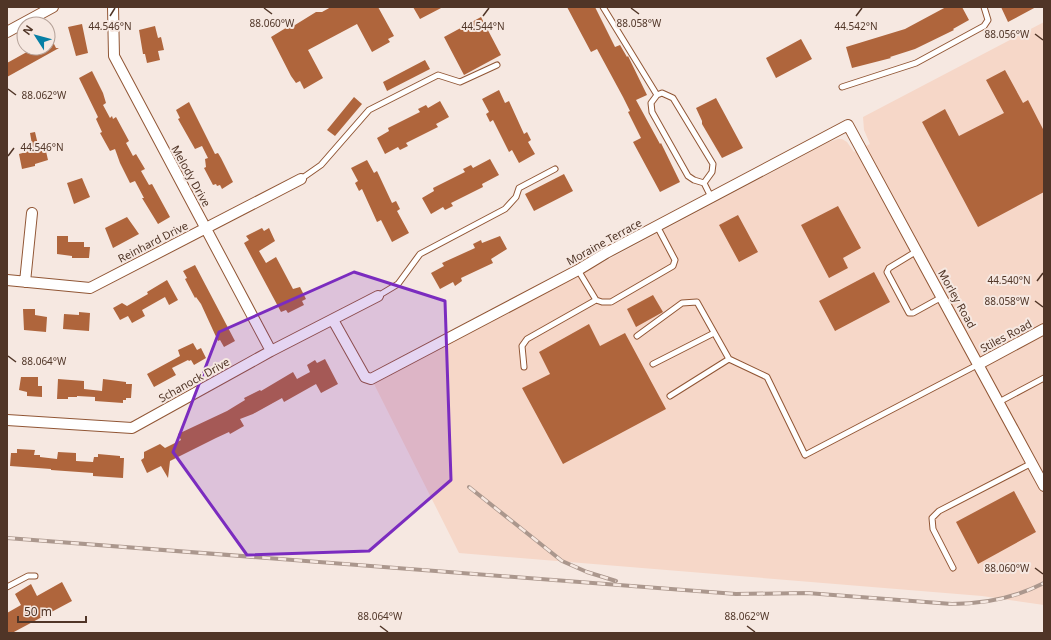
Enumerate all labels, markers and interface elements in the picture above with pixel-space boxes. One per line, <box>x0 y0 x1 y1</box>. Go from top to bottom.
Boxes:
north arrow <box>16 16 56 56</box>
text: 88.060°W <box>250 16 295 30</box>
text: 88.058°W <box>617 16 662 30</box>
text: 44.546°N <box>88 19 132 33</box>
text: 44.544°N <box>461 19 505 33</box>
text: 44.542°N <box>834 19 878 33</box>
text: N <box>19 22 36 38</box>
text: 88.056°W <box>985 27 1030 41</box>
text: 88.062°W <box>22 88 67 102</box>
text: 44.546°N <box>20 140 64 154</box>
street label: Melody Drive <box>168 142 215 209</box>
street label: Moraine Terrace <box>563 215 644 268</box>
street label: Reinhard Drive <box>115 217 190 266</box>
street label: Morley Road <box>935 267 980 331</box>
text: 44.540°N <box>987 273 1031 287</box>
text: 88.058°W <box>985 294 1030 308</box>
street label: Stiles Road <box>977 316 1034 355</box>
text: 88.064°W <box>22 354 67 368</box>
street label: Schanock Drive <box>156 354 232 405</box>
text: 88.060°W <box>985 561 1030 575</box>
scale bar <box>18 598 86 624</box>
text: 50 m <box>24 603 52 620</box>
text: 88.064°W <box>358 609 403 623</box>
text: 88.062°W <box>725 609 770 623</box>

